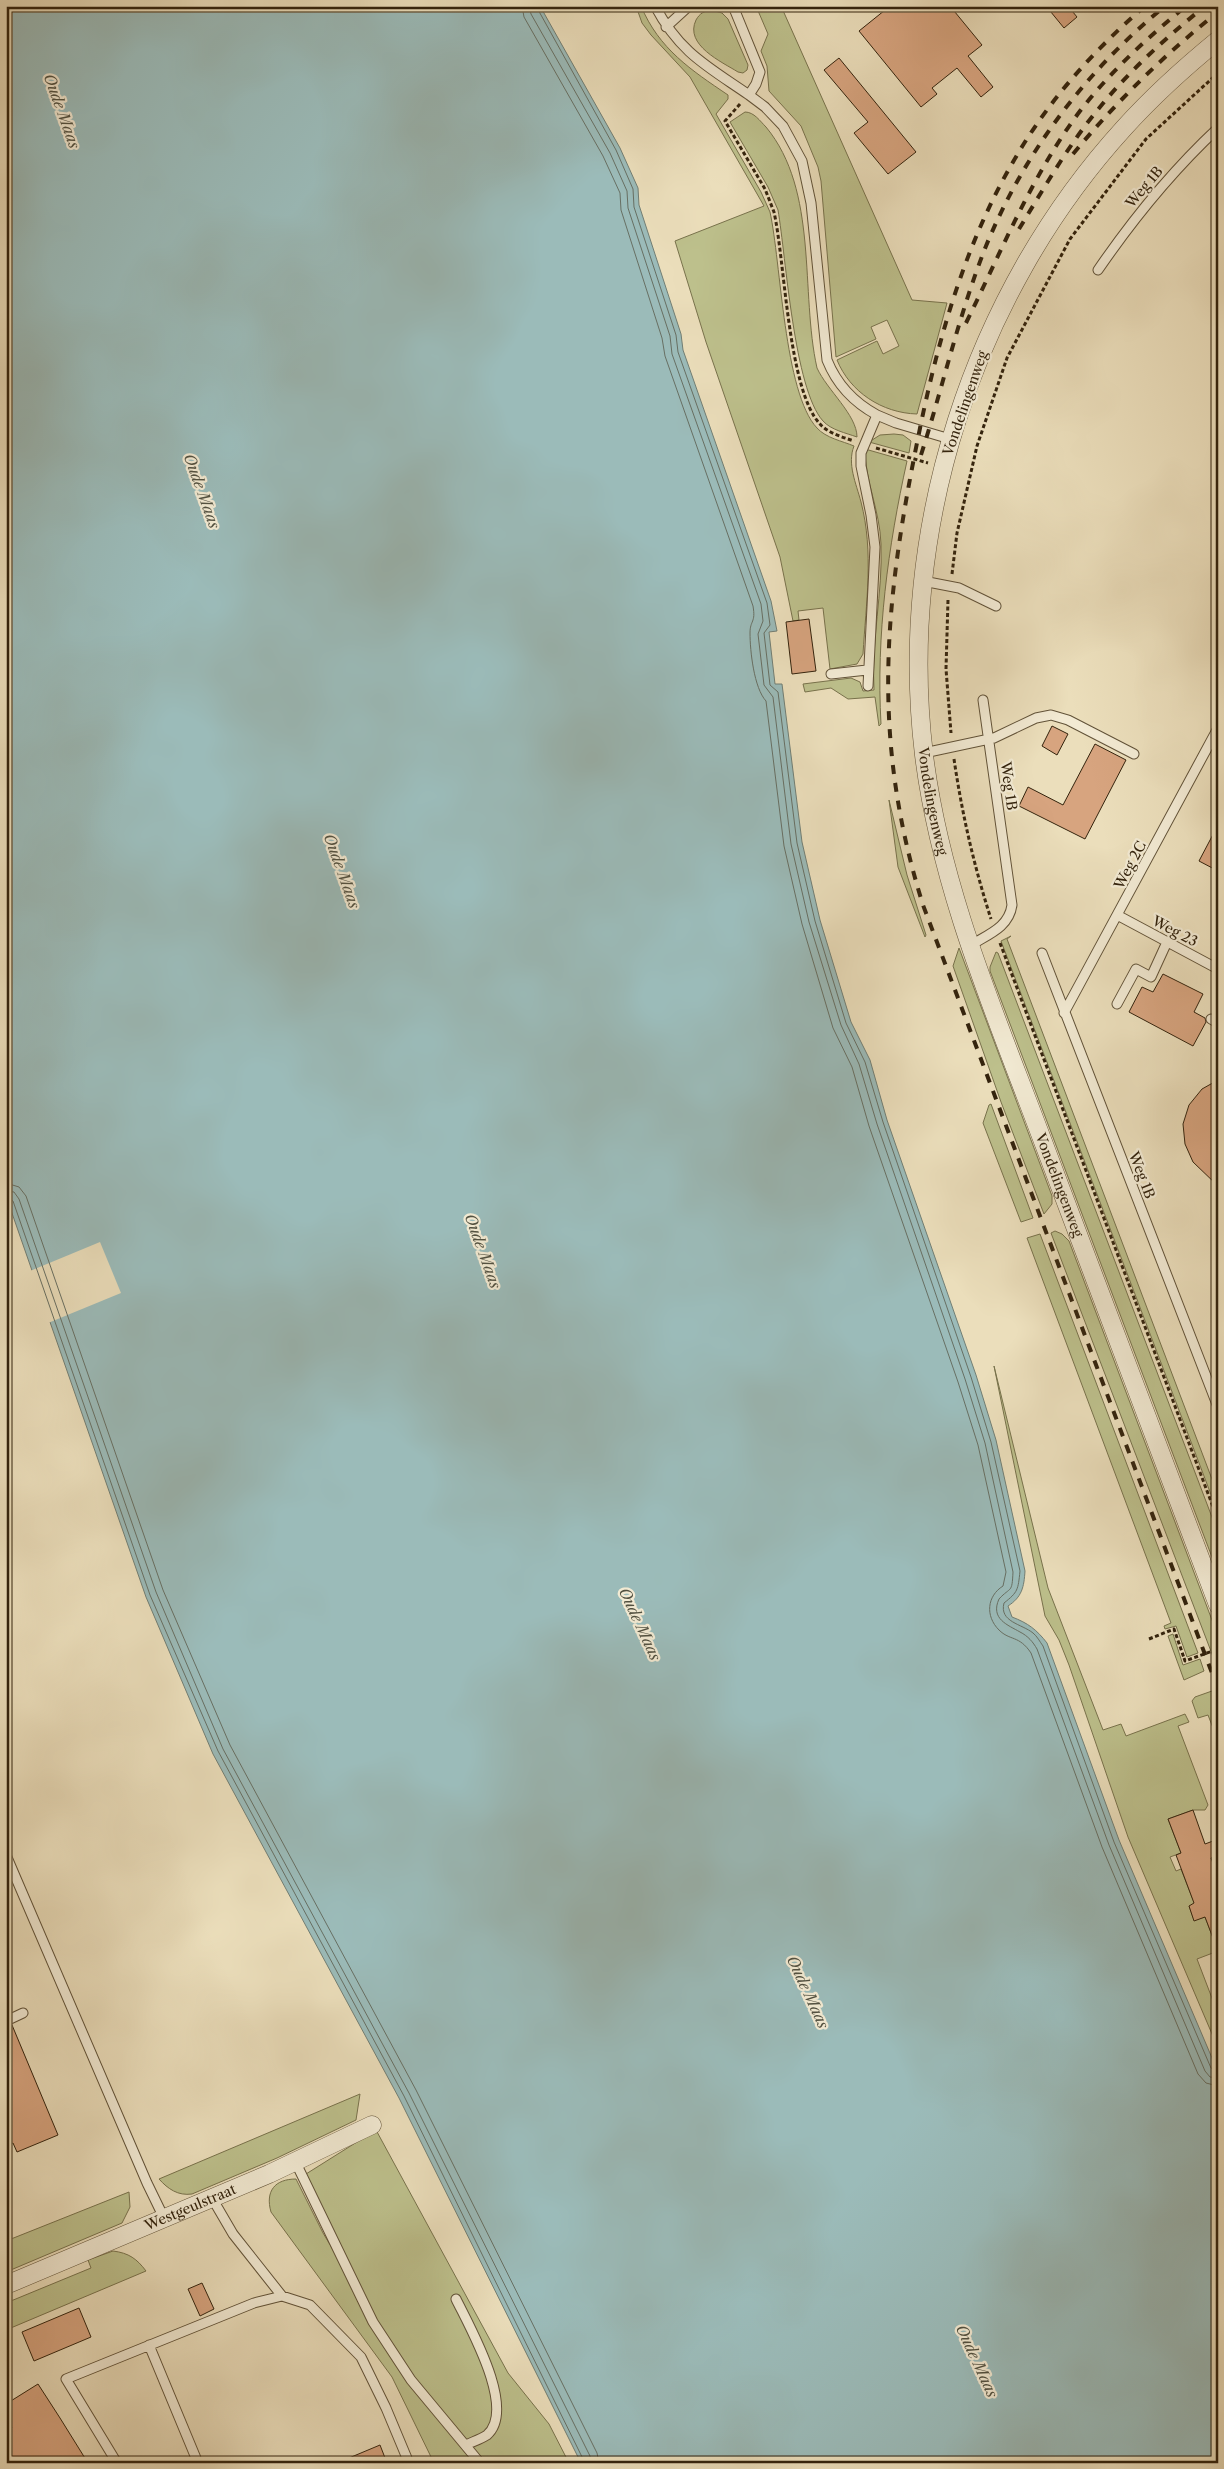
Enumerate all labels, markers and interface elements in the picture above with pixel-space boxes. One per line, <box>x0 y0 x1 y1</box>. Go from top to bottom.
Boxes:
water label: Oude Maas <box>40 71 85 152</box>
street label: Weg 1B <box>1121 162 1167 212</box>
street label: Vondelingenweg <box>938 348 992 459</box>
water label: Oude Maas <box>180 451 225 532</box>
street label: Vondelingenweg <box>914 745 952 858</box>
street label: Weg 1B <box>997 760 1021 812</box>
water label: Oude Maas <box>320 831 365 912</box>
street label: Weg 2C <box>1109 838 1150 893</box>
street label: Weg 23 <box>1148 911 1201 950</box>
street label: Vondelingenweg <box>1031 1130 1088 1240</box>
street label: Weg 1B <box>1125 1148 1159 1201</box>
water label: Oude Maas <box>461 1211 506 1292</box>
water label: Oude Maas <box>615 1584 665 1664</box>
water label: Oude Maas <box>783 1952 833 2032</box>
street label: Westgeulstraat <box>141 2180 239 2235</box>
water label: Oude Maas <box>952 2321 1002 2401</box>

